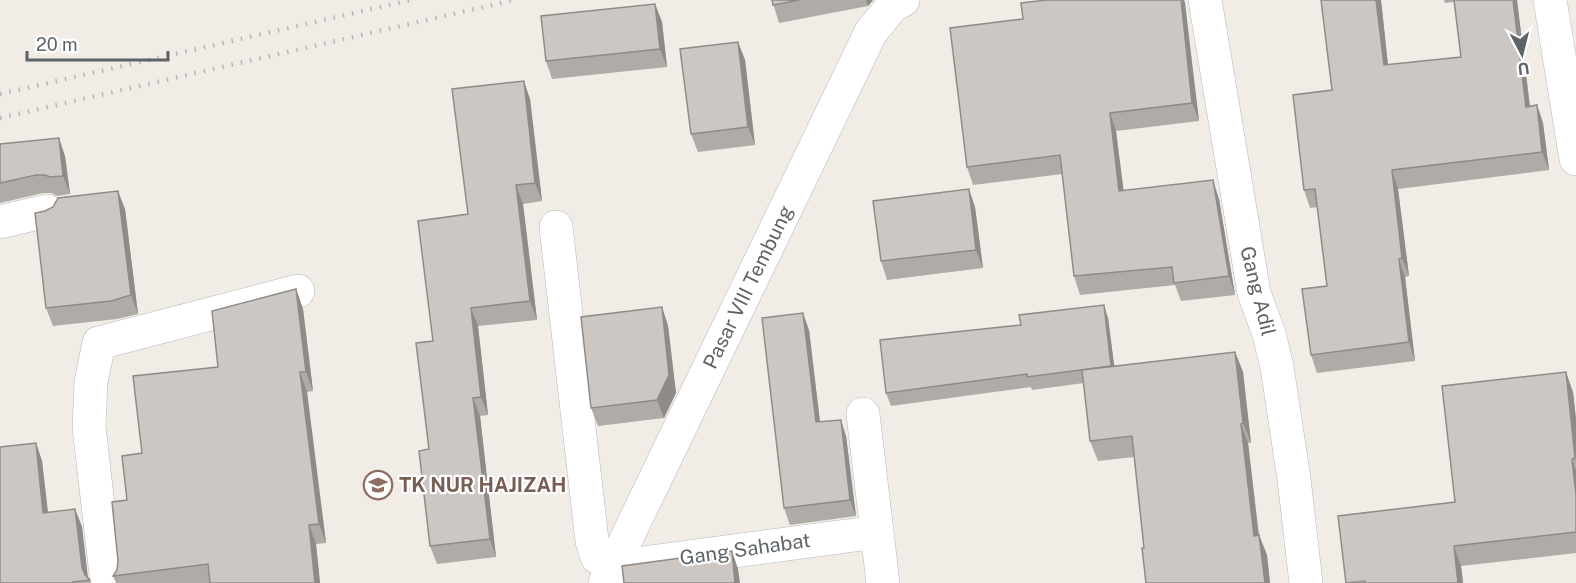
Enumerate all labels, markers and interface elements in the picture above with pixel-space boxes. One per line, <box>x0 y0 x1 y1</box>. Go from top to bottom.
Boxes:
scale bar <box>27 24 168 62</box>
north arrow <box>1492 24 1552 84</box>
text: 20 m <box>36 34 78 55</box>
text: U <box>1517 58 1531 79</box>
street label: Pasar VIII Tembung <box>698 201 798 373</box>
street label: Gang Adil <box>1235 244 1281 338</box>
school or university icon: TK NUR HAJIZAH <box>362 469 394 501</box>
place label: TK NUR HAJIZAH <box>399 473 566 497</box>
street label: Gang Sahabat <box>678 528 812 570</box>

